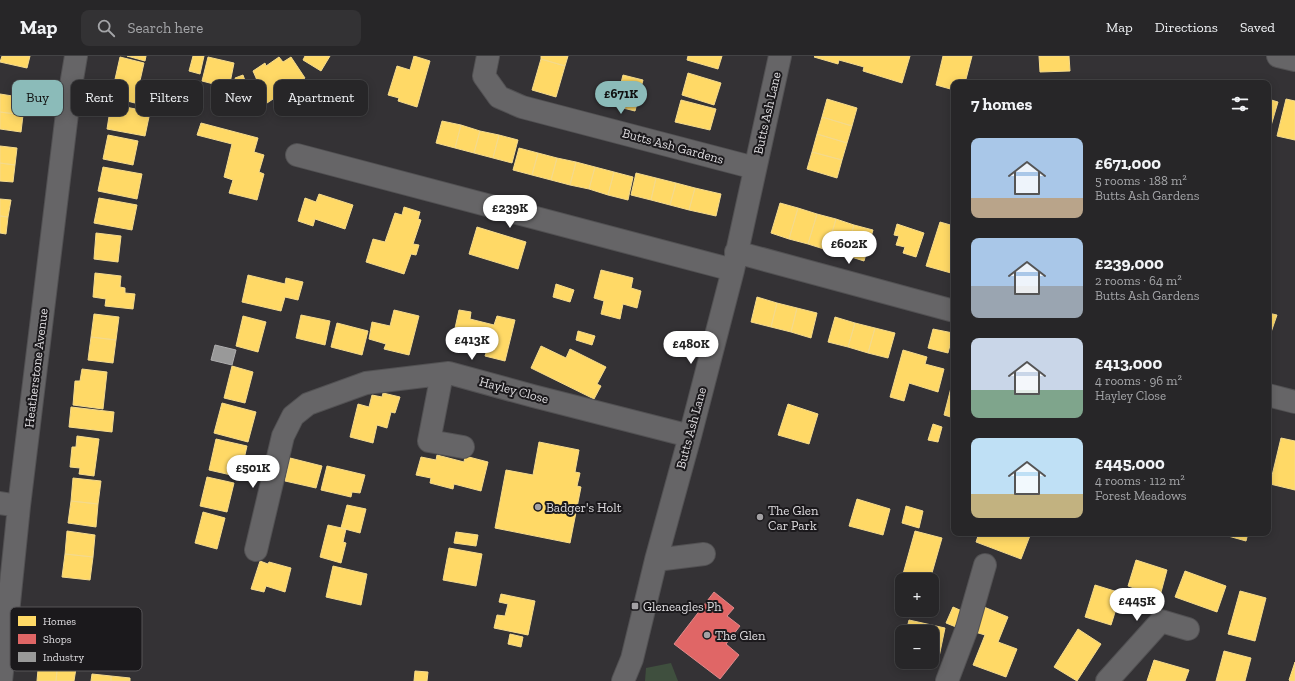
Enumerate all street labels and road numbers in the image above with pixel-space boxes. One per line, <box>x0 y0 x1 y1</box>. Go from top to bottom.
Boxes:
street label: Butts Ash Lane <box>750 70 784 156</box>
street label: Butts Ash Gardens <box>621 125 726 167</box>
street label: Heatherstone Avenue <box>21 307 51 429</box>
street label: Hayley Close <box>478 374 550 406</box>
street label: Butts Ash Lane <box>673 385 709 471</box>

